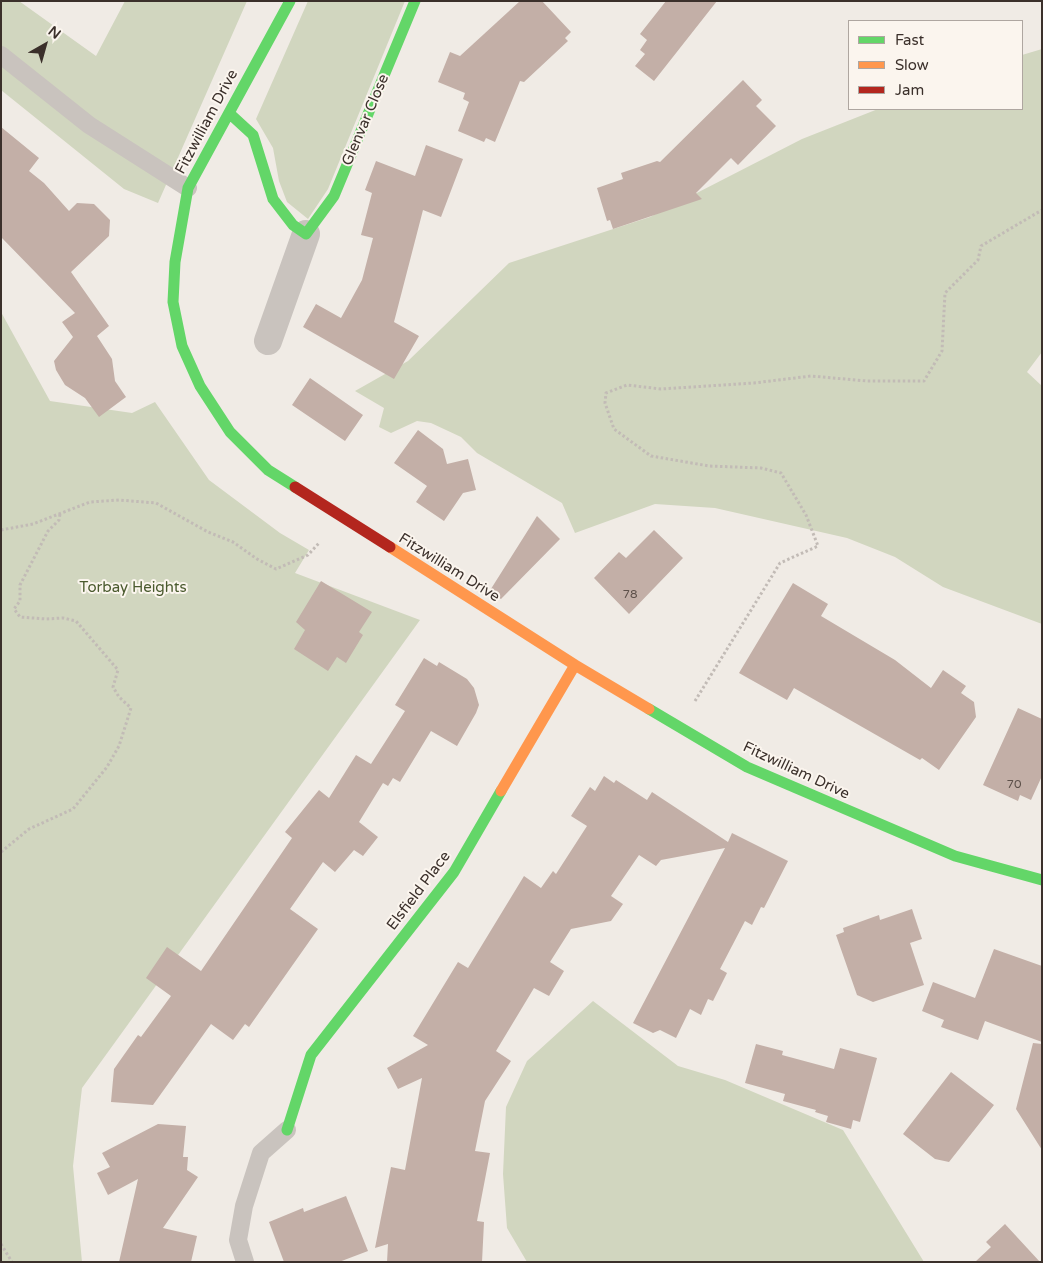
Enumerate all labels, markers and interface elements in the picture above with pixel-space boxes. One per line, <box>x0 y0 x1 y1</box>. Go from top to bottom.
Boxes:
north arrow <box>20 20 70 70</box>
legend <box>848 20 1023 110</box>
text: N <box>45 23 64 43</box>
text: Fast <box>895 31 924 49</box>
text: Slow <box>895 56 929 74</box>
street label: Fitzwilliam Drive <box>172 67 242 177</box>
street label: Glenvar Close <box>339 72 393 168</box>
text: Jam <box>895 81 924 99</box>
street label: Fitzwilliam Drive <box>395 530 503 606</box>
park label: Torbay Heights <box>79 579 187 597</box>
house number: 78 <box>622 588 638 602</box>
street label: Fitzwilliam Drive <box>740 738 852 804</box>
house number: 70 <box>1006 778 1022 792</box>
street label: Elsfield Place <box>383 848 455 934</box>

